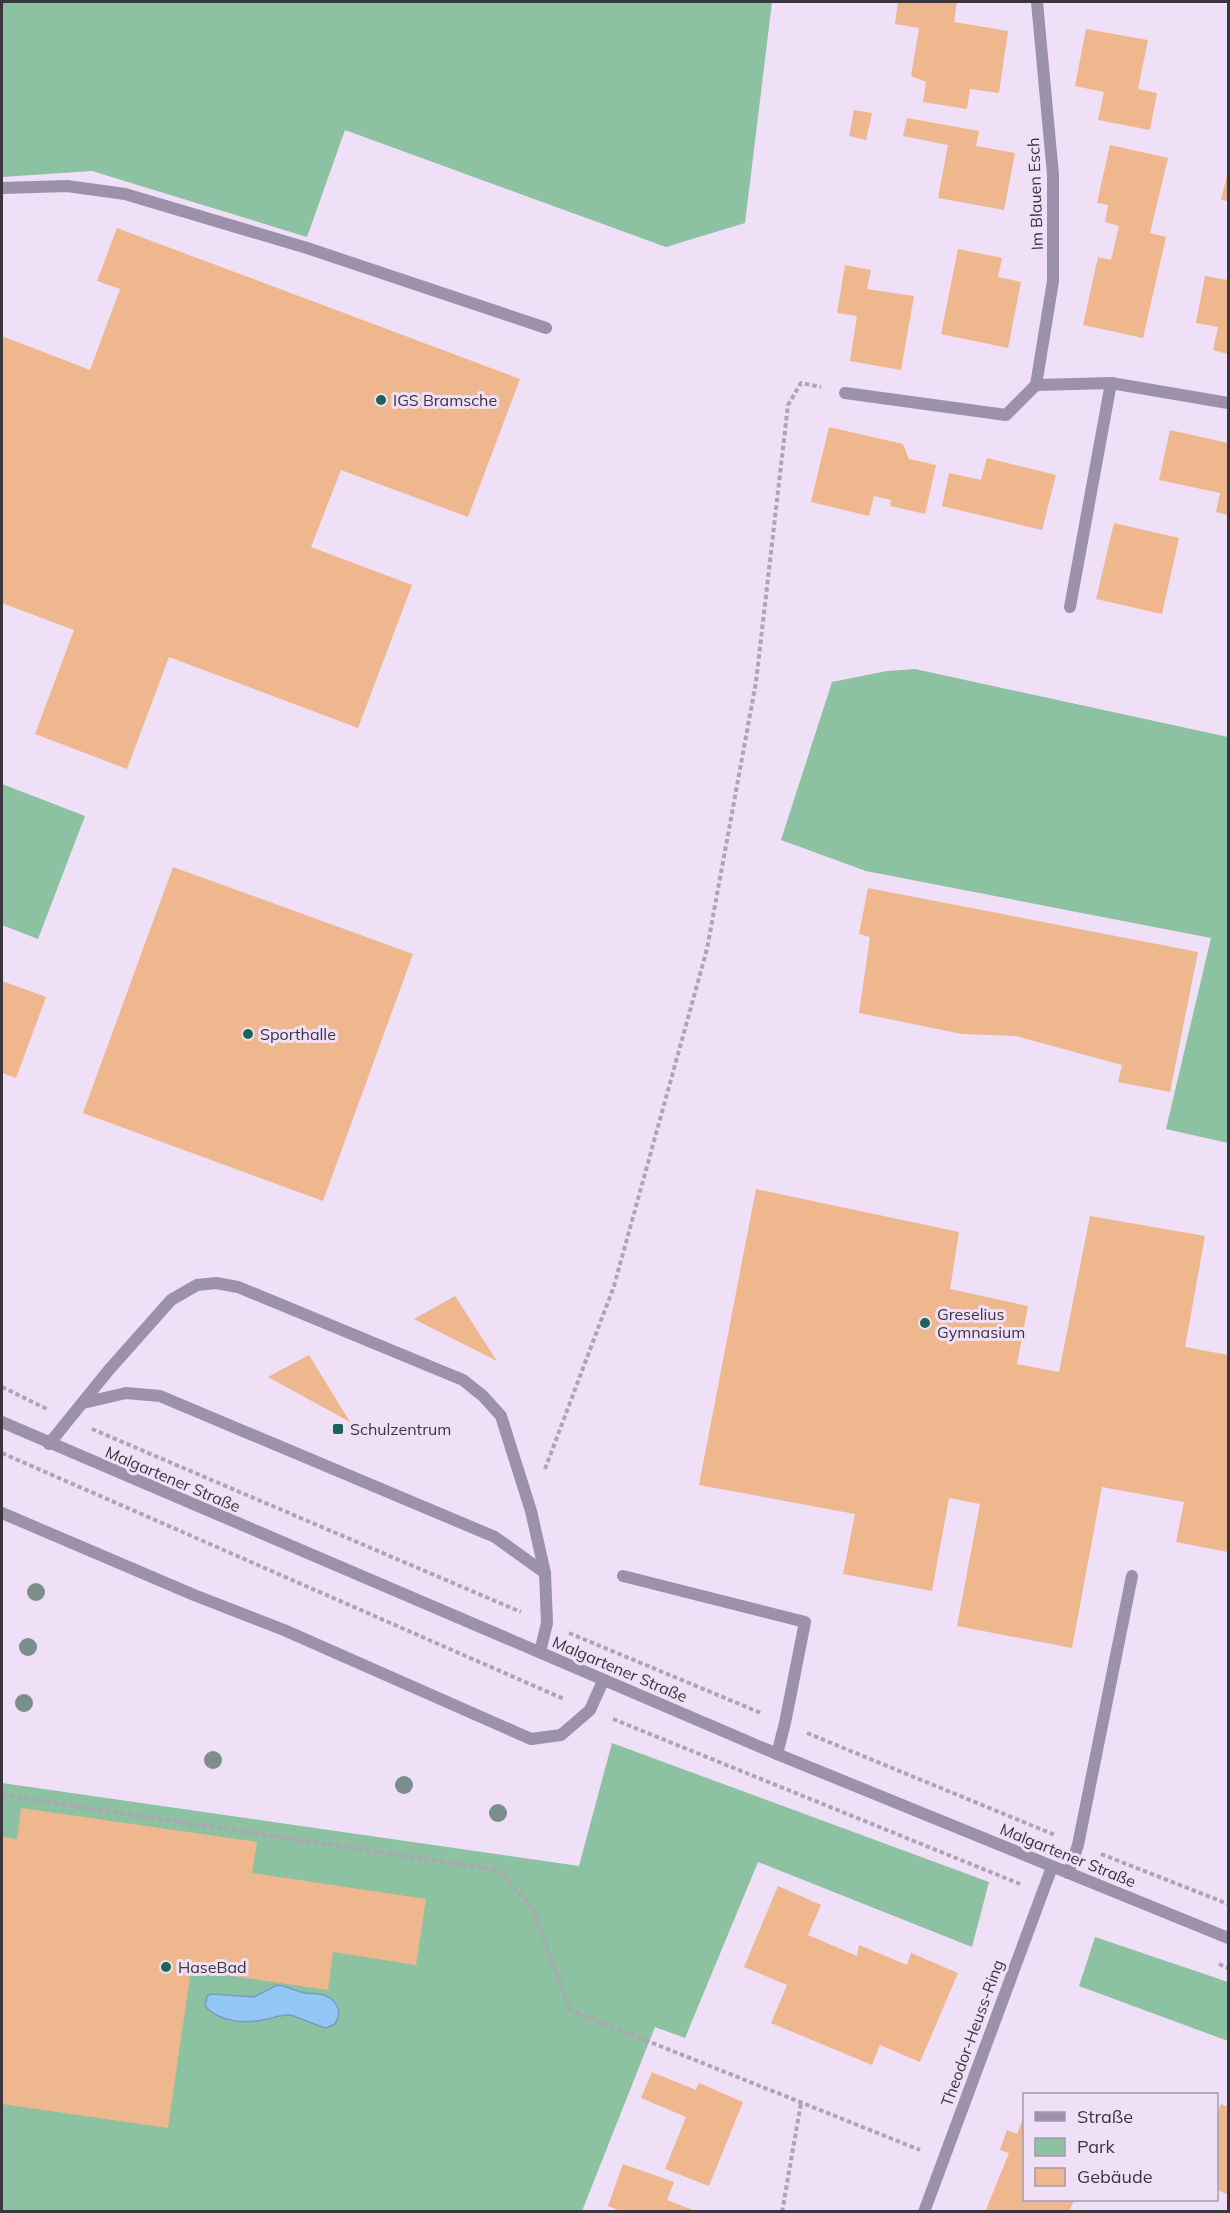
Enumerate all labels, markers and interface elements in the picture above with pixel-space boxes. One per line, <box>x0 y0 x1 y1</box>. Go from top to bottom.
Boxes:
street label: Im Blauen Esch <box>1023 137 1047 251</box>
place label: IGS Bramsche <box>393 390 497 410</box>
marker: IGS Bramsche <box>374 393 388 407</box>
place label: Sporthalle <box>260 1024 336 1044</box>
marker: Sporthalle <box>241 1027 255 1041</box>
place label: Greselius Gymnasium <box>937 1304 1025 1342</box>
marker: Greselius Gymnasium <box>918 1316 932 1330</box>
place label: Schulzentrum <box>350 1419 451 1439</box>
marker: Schulzentrum <box>331 1422 345 1436</box>
street label: Malgartener Straße <box>103 1442 243 1516</box>
street label: Malgartener Straße <box>550 1632 690 1706</box>
street label: Malgartener Straße <box>997 1819 1139 1891</box>
place label: HaseBad <box>178 1957 247 1977</box>
street label: Theodor-Heuss-Ring <box>936 1957 1008 2109</box>
marker: HaseBad <box>159 1960 173 1974</box>
legend <box>1023 2093 1218 2201</box>
text: Straße <box>1077 2105 1133 2128</box>
text: Park <box>1077 2135 1116 2158</box>
text: Gebäude <box>1077 2165 1153 2188</box>

